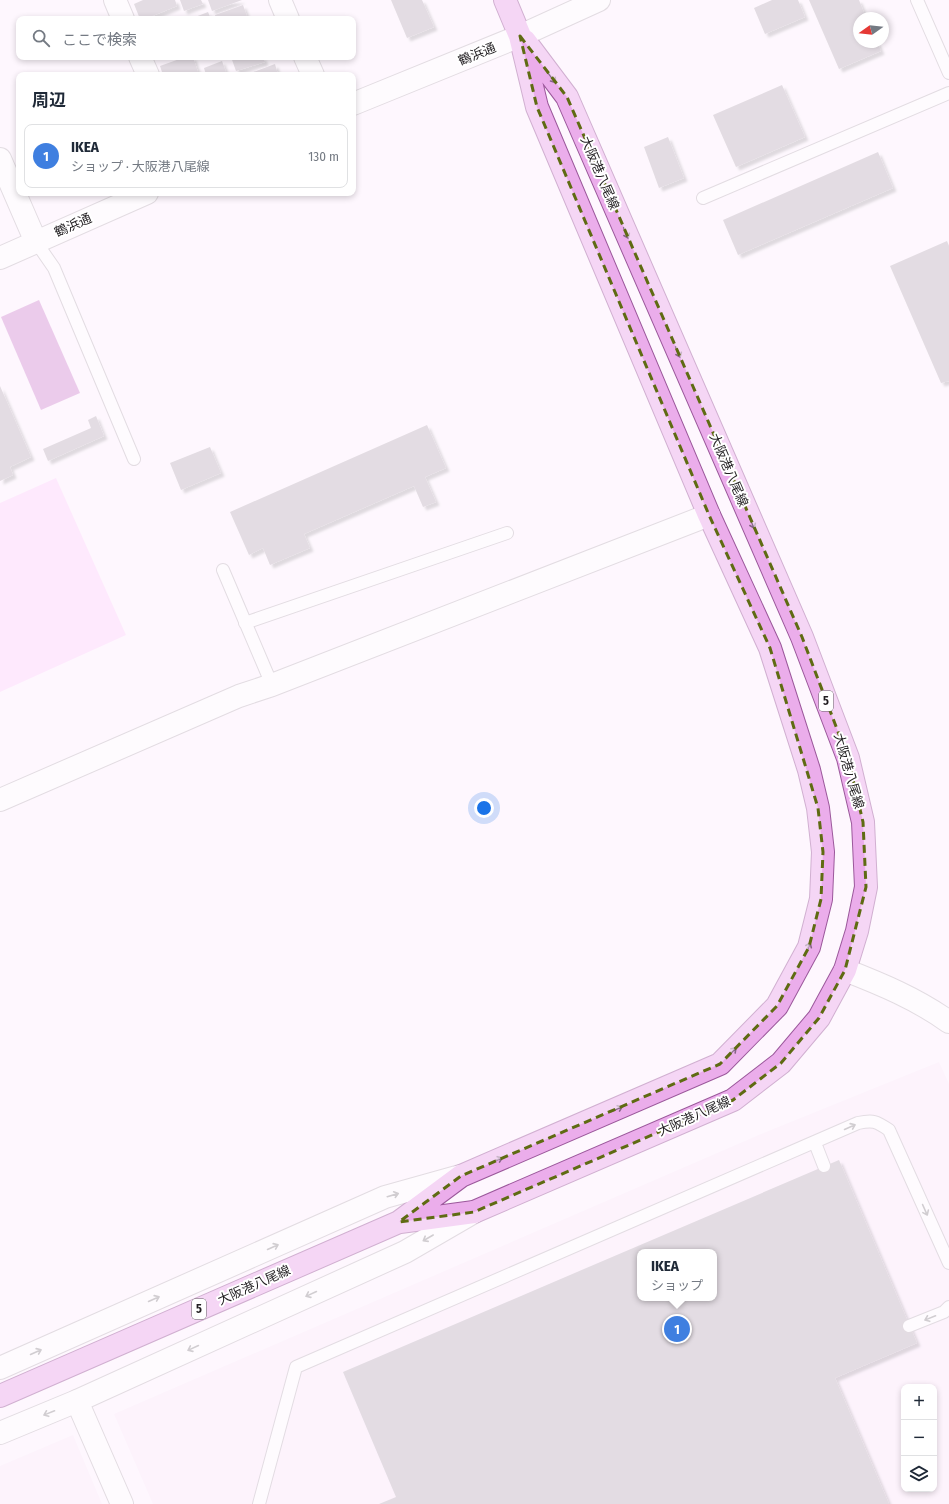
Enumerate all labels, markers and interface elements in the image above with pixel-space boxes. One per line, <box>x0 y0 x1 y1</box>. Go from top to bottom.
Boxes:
north arrow <box>853 12 889 48</box>
search box <box>16 16 356 60</box>
icon: search <box>30 27 52 49</box>
text: ここで検索 <box>62 31 137 49</box>
street label: 鶴浜通 <box>456 40 498 68</box>
one-way arrow <box>548 72 557 83</box>
text: 周辺 <box>32 90 66 111</box>
street label: 大阪港八尾線 <box>578 134 622 212</box>
text: IKEA <box>71 138 99 156</box>
text: 1 <box>43 149 49 164</box>
text: 130 m <box>308 149 339 164</box>
text: ショップ · 大阪港八尾線 <box>71 159 210 174</box>
street label: 鶴浜通 <box>52 210 94 240</box>
one-way arrow <box>623 226 630 238</box>
one-way arrow <box>675 346 682 358</box>
street label: 大阪港八尾線 <box>707 431 751 509</box>
one-way arrow <box>749 516 756 528</box>
road number: 5 <box>819 691 833 711</box>
street label: 大阪港八尾線 <box>831 731 867 811</box>
your location <box>474 798 494 818</box>
one-way arrow <box>805 943 812 955</box>
one-way arrow <box>727 1047 737 1057</box>
street label: 大阪港八尾線 <box>655 1093 733 1139</box>
one-way arrow <box>610 1105 622 1113</box>
one-way arrow <box>844 1123 856 1130</box>
one-way arrow <box>491 1156 503 1164</box>
one-way arrow <box>386 1191 399 1198</box>
one-way arrow <box>922 1204 929 1216</box>
one-way arrow <box>423 1235 435 1243</box>
one-way arrow <box>267 1243 279 1250</box>
popup <box>637 1249 717 1301</box>
text: IKEA <box>651 1257 679 1275</box>
street label: 大阪港八尾線 <box>215 1262 293 1308</box>
text: ショップ <box>651 1278 703 1293</box>
one-way arrow <box>306 1291 318 1299</box>
one-way arrow <box>148 1295 160 1303</box>
road number: 5 <box>192 1299 206 1319</box>
pin: 1 <box>664 1314 690 1344</box>
one-way arrow <box>924 1314 936 1322</box>
one-way arrow <box>187 1345 199 1352</box>
one-way arrow <box>29 1348 41 1355</box>
map controls <box>901 1384 937 1492</box>
button: + <box>901 1384 937 1420</box>
one-way arrow <box>43 1410 55 1417</box>
button: − <box>901 1420 937 1456</box>
button: layers <box>901 1456 937 1492</box>

